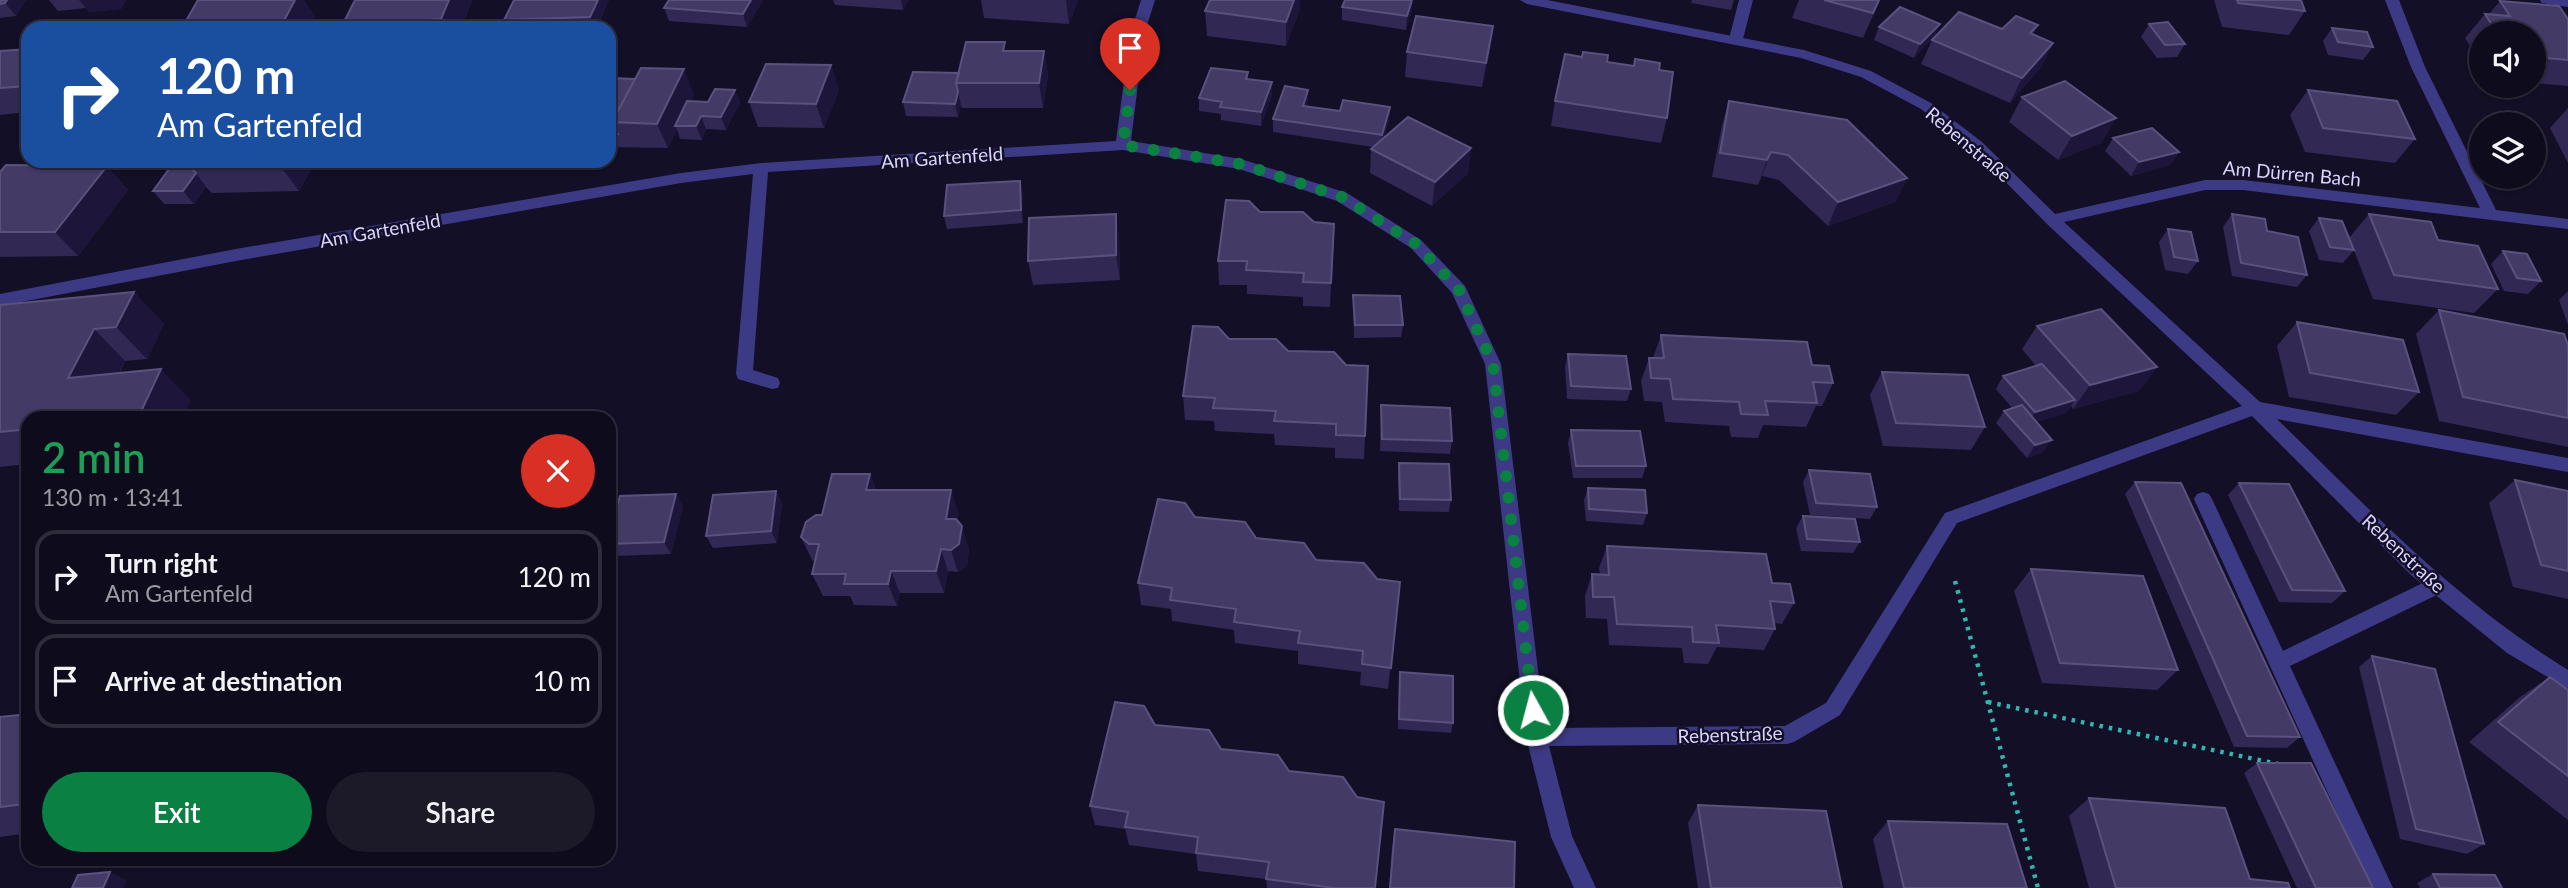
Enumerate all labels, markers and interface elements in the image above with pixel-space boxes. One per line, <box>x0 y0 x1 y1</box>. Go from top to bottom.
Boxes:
pin <box>1100 18 1160 90</box>
map controls <box>2469 21 2546 189</box>
button: sound <box>2469 21 2546 98</box>
icon: arrive <box>1111 29 1149 67</box>
text: 120 m <box>157 46 295 104</box>
icon: right <box>42 49 133 140</box>
street label: Rebenstraße <box>1921 101 2017 187</box>
text: Am Gartenfeld <box>157 105 363 144</box>
button: layers <box>2469 112 2546 189</box>
street label: Am Gartenfeld <box>880 141 1004 173</box>
street label: Am Dürren Bach <box>2222 156 2362 190</box>
street label: Am Gartenfeld <box>318 208 442 252</box>
text: 2 min <box>42 432 146 482</box>
button: close <box>521 434 595 508</box>
text: 130 m · 13:41 <box>42 483 184 511</box>
street label: Rebenstraße <box>2358 509 2450 597</box>
text: Turn right <box>105 547 218 579</box>
icon: right <box>46 558 84 596</box>
text: 120 m <box>518 561 591 593</box>
text: Am Gartenfeld <box>105 579 253 607</box>
icon: arrive <box>46 662 84 700</box>
text: Arrive at destination <box>105 665 342 697</box>
text: 10 m <box>533 665 591 697</box>
position arrow <box>1496 673 1570 747</box>
street label: Rebenstraße <box>1677 721 1783 747</box>
button: Exit <box>42 772 312 852</box>
button: Share <box>326 772 595 852</box>

